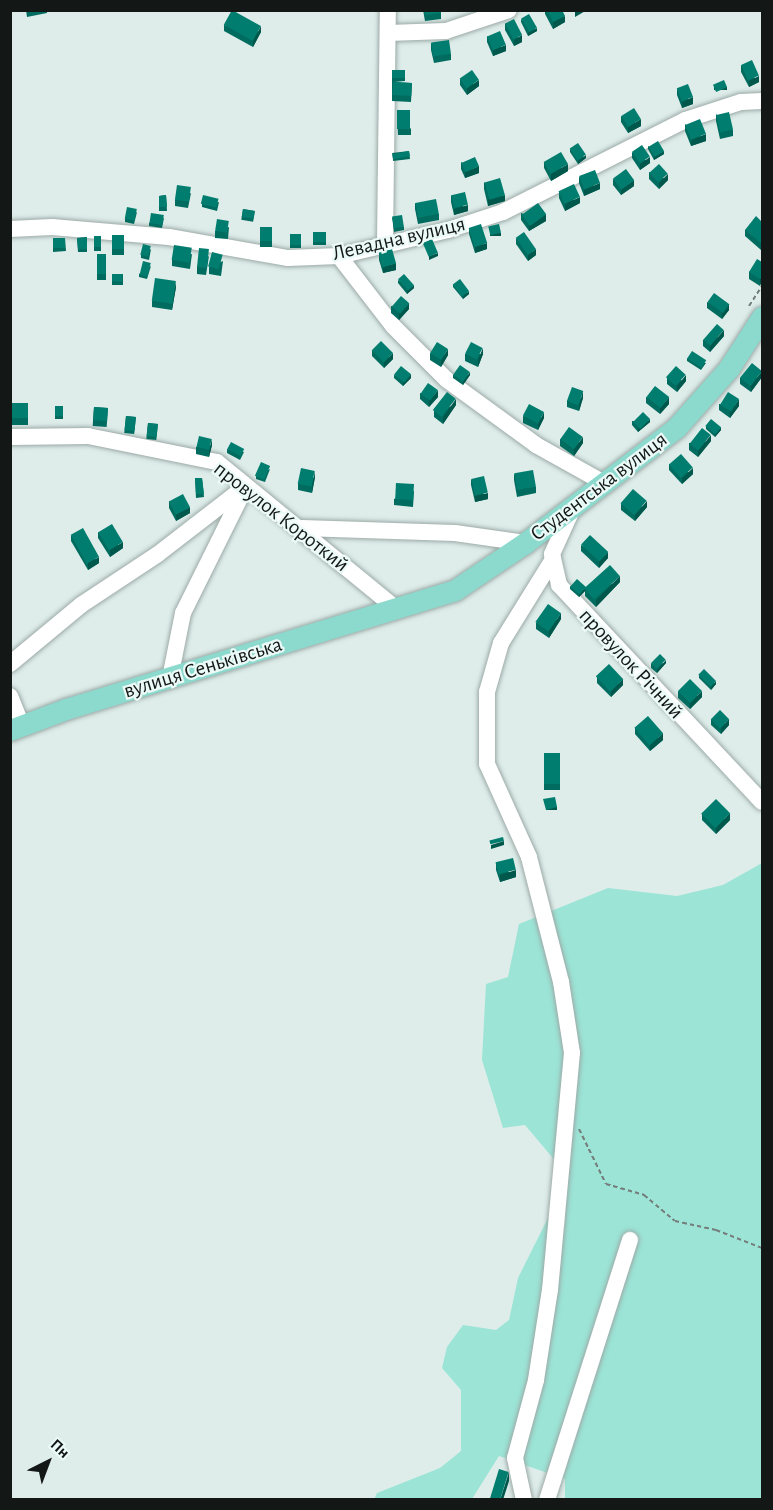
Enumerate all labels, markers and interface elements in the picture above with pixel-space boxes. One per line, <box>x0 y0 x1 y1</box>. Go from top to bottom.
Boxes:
street label: Левадна вулиця <box>330 211 468 267</box>
street label: Студентська вулиця <box>526 427 672 547</box>
street label: провулок Короткий <box>208 456 354 578</box>
street label: провулок Рiчний <box>573 604 689 724</box>
street label: вулиця Сенькiвська <box>121 632 285 704</box>
north arrow <box>18 1432 78 1492</box>
text: Пн <box>47 1436 73 1461</box>

